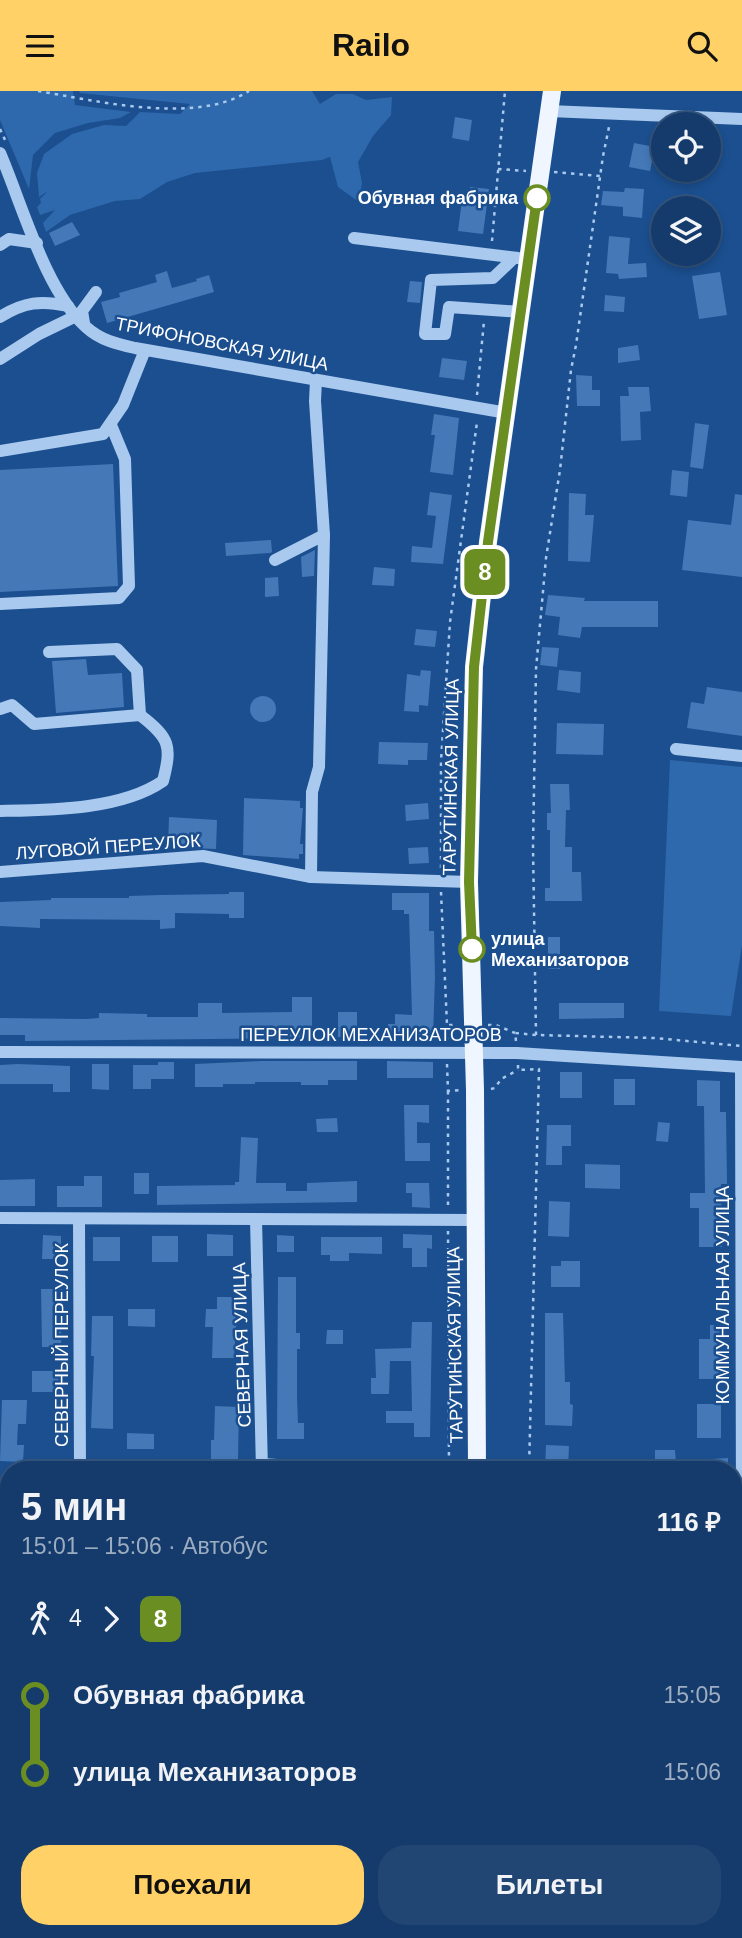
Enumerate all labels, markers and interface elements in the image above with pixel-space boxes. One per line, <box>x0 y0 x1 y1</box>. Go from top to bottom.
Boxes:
icon: menu <box>21 27 59 65</box>
text: Railo <box>332 27 410 63</box>
icon: search <box>683 27 721 65</box>
map controls <box>651 112 721 266</box>
button: locate <box>651 112 721 182</box>
marker: Обувная фабрика <box>524 185 550 211</box>
place label: Обувная фабрика <box>358 188 519 208</box>
button: layers <box>651 196 721 266</box>
street label: ТРИФОНОВСКАЯ УЛИЦА <box>114 314 330 374</box>
line badge: 8 <box>462 549 508 595</box>
text: 8 <box>478 558 492 585</box>
street label: ТАРУТИНСКАЯ УЛИЦА <box>439 678 463 876</box>
street label: ЛУГОВОЙ ПЕРЕУЛОК <box>15 830 202 863</box>
place label: улица Механизаторов <box>491 929 629 970</box>
marker: улица Механизаторов <box>459 936 485 962</box>
street label: ПЕРЕУЛОК МЕХАНИЗАТОРОВ <box>240 1025 502 1045</box>
street label: КОММУНАЛЬНАЯ УЛИЦА <box>713 1186 733 1404</box>
street label: СЕВЕРНЫЙ ПЕРЕУЛОК <box>51 1243 72 1447</box>
street label: ТАРУТИНСКАЯ УЛИЦА <box>443 1246 467 1444</box>
street label: СЕВЕРНАЯ УЛИЦА <box>229 1262 255 1428</box>
text: 5 мин <box>21 1486 127 1528</box>
text: 116 ₽ <box>657 1507 721 1537</box>
text: 15:01 – 15:06 · Автобус <box>21 1533 268 1559</box>
icon: walk <box>21 1600 59 1638</box>
icon: forward <box>92 1600 130 1638</box>
text: 4 <box>69 1605 82 1631</box>
text: 8 <box>154 1605 167 1632</box>
text: Обувная фабрика <box>73 1680 305 1710</box>
text: 15:05 <box>663 1682 721 1708</box>
text: улица Механизаторов <box>73 1757 357 1787</box>
text: 15:06 <box>663 1759 721 1785</box>
button: Поехали <box>21 1845 364 1925</box>
button: Билеты <box>378 1845 721 1925</box>

